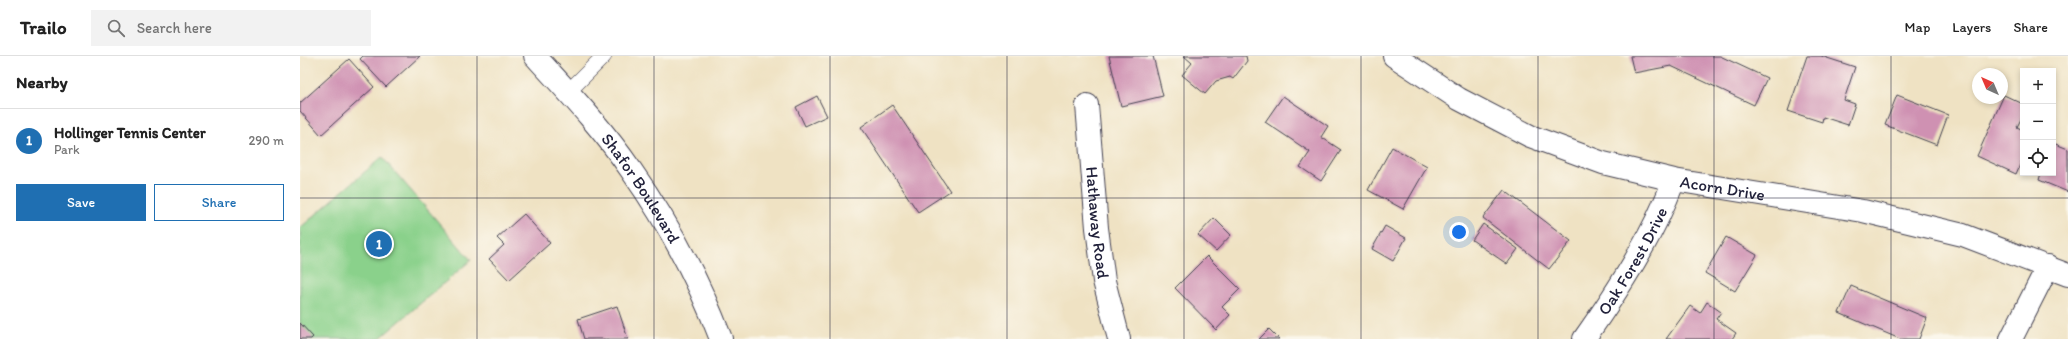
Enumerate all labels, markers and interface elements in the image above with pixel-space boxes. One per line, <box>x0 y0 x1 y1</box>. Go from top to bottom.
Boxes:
search box <box>91 10 371 46</box>
text: Trailo <box>20 16 67 39</box>
icon: search <box>105 17 127 39</box>
text: Search here <box>137 19 212 37</box>
text: Map <box>1905 19 1930 36</box>
text: Layers <box>1952 19 1991 36</box>
text: Share <box>2013 19 2048 36</box>
north arrow <box>1972 68 2008 104</box>
map controls <box>2020 68 2056 176</box>
button: + <box>2020 68 2056 104</box>
text: Nearby <box>16 72 68 92</box>
button: − <box>2020 104 2056 140</box>
text: Hollinger Tennis Center <box>54 124 206 142</box>
street label: Shafor Boulevard <box>597 129 685 247</box>
text: 1 <box>26 133 32 148</box>
text: 290 m <box>248 133 284 148</box>
button: locate <box>2020 140 2056 176</box>
text: Park <box>54 142 80 157</box>
street label: Hathaway Road <box>1082 166 1114 280</box>
street label: Acorn Drive <box>1678 171 1767 205</box>
button: Save <box>16 184 146 221</box>
button: Share <box>154 184 284 221</box>
street label: Oak Forest Drive <box>1593 204 1671 319</box>
your location <box>1449 222 1469 242</box>
pin: 1 <box>366 229 392 259</box>

